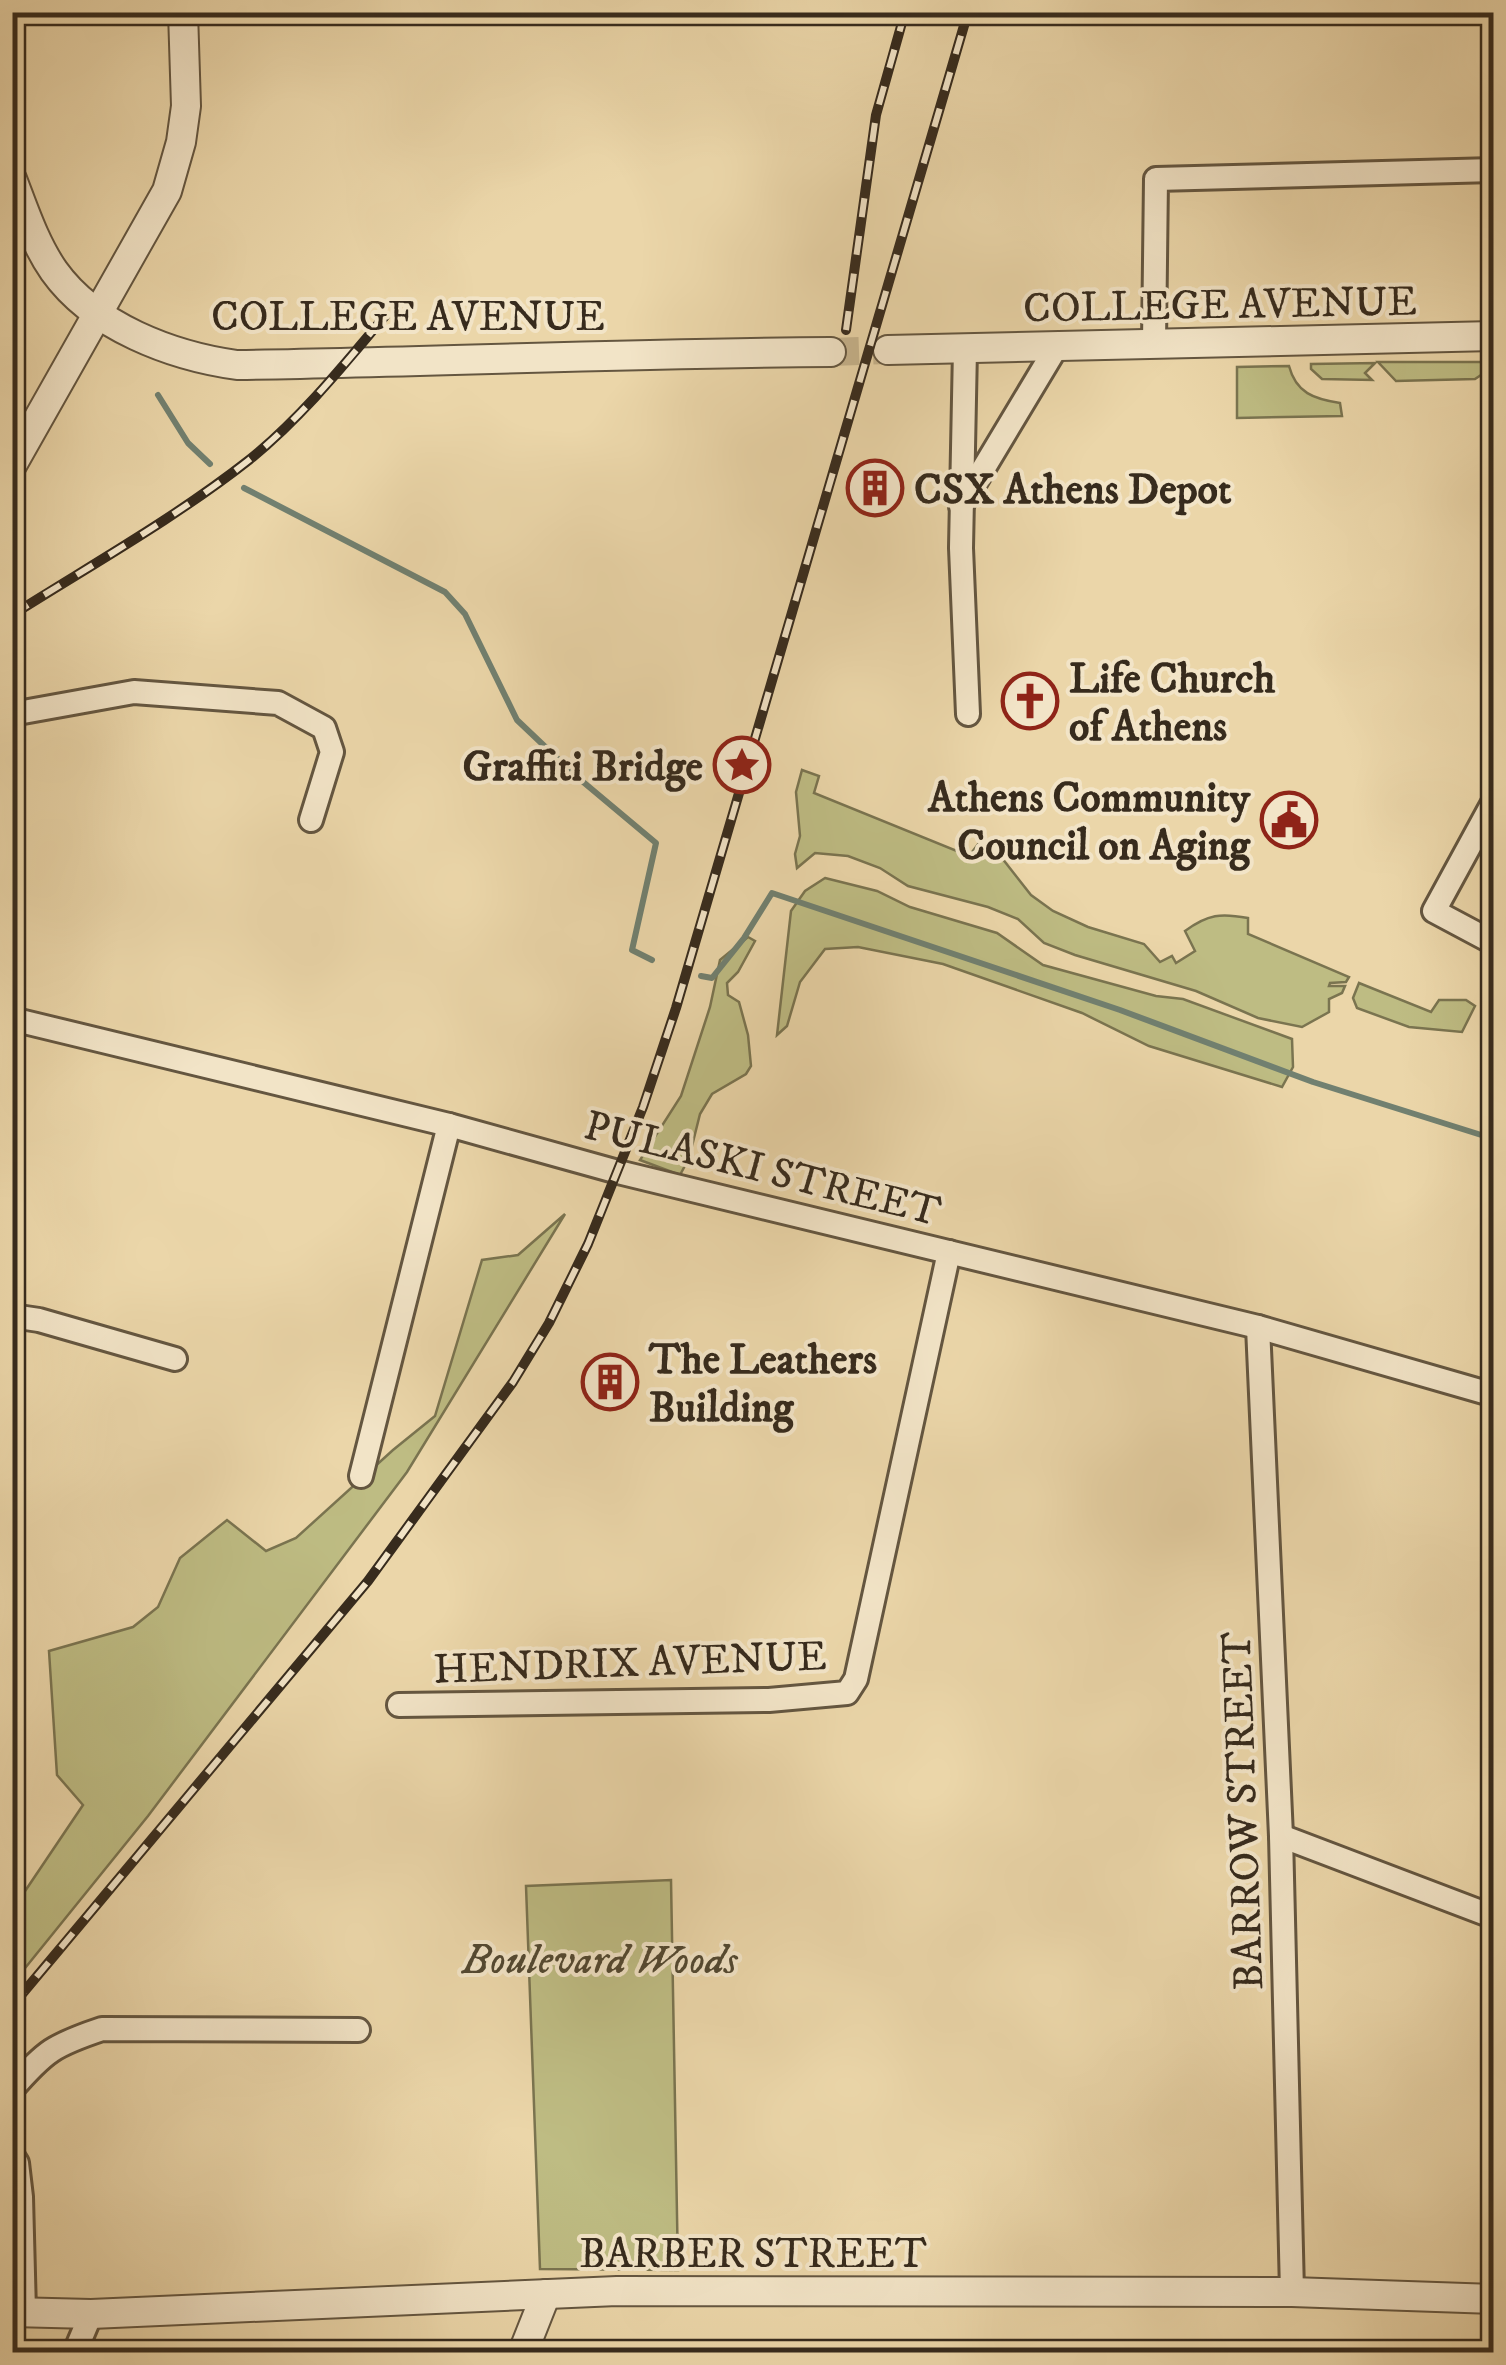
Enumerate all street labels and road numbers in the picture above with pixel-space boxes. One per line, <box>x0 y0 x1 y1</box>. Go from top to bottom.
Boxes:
street label: COLLEGE AVENUE <box>1023 277 1418 335</box>
street label: COLLEGE AVENUE <box>211 292 605 344</box>
street label: PULASKI STREET <box>579 1100 946 1239</box>
street label: HENDRIX AVENUE <box>433 1631 828 1697</box>
street label: BARROW STREET <box>1212 1631 1276 1991</box>
street label: BARBER STREET <box>579 2229 927 2281</box>

